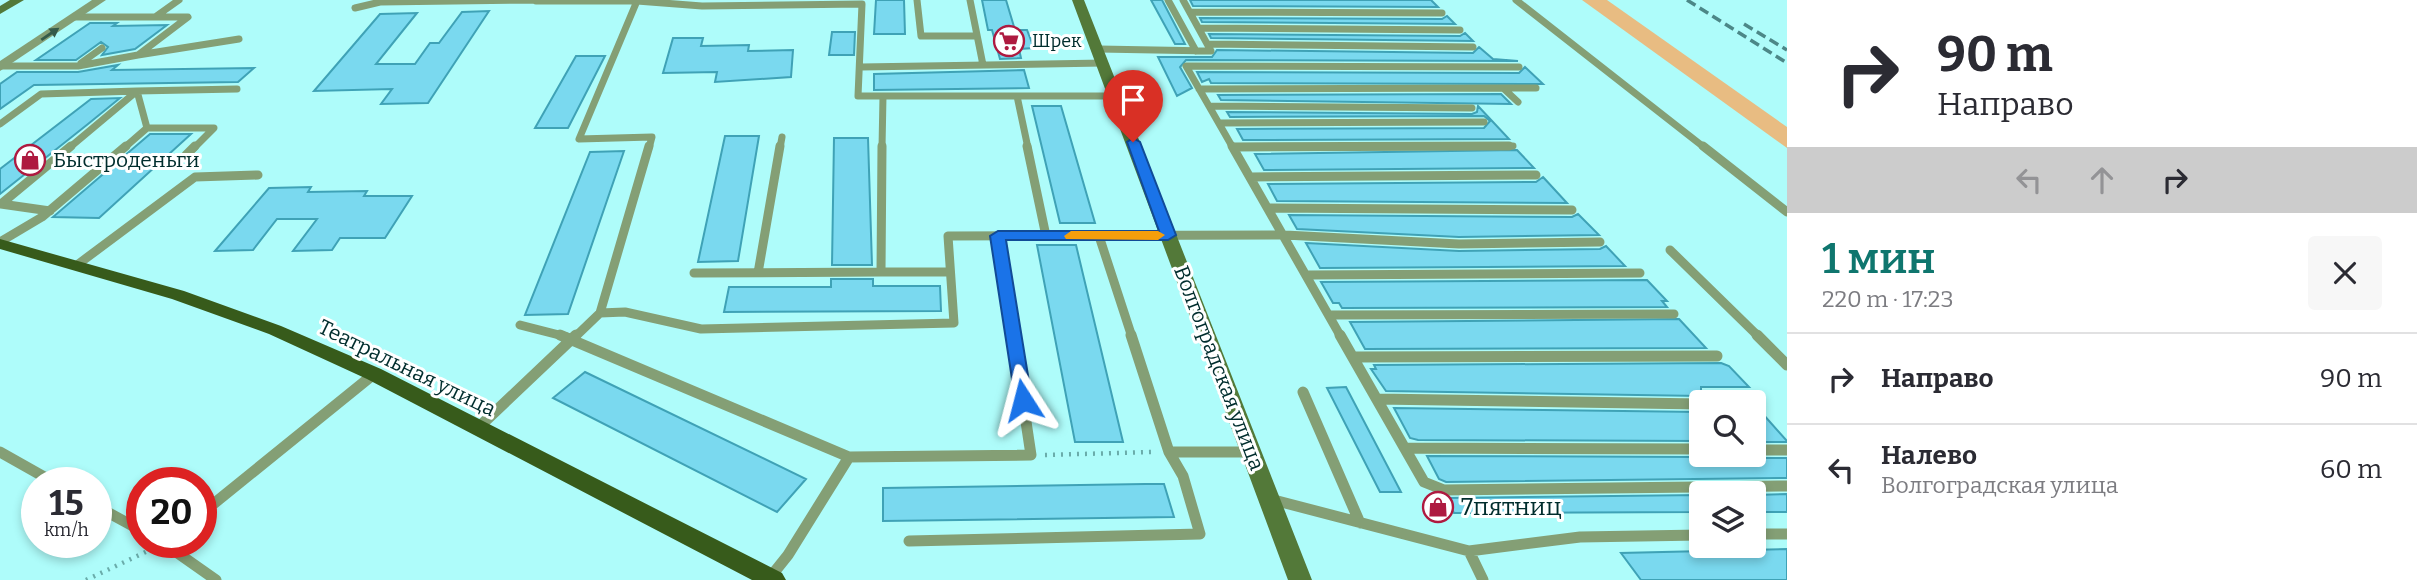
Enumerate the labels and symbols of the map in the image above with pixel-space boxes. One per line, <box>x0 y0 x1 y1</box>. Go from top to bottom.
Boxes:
supermarket icon: Шрек <box>992 24 1026 58</box>
one-way arrow <box>40 27 60 40</box>
place label: Шрек <box>1032 30 1082 52</box>
pin <box>1103 70 1163 142</box>
shop icon: Быстроденьги <box>13 143 47 177</box>
place label: Быстроденьги <box>53 147 200 173</box>
street label: Волгоградская улица <box>1168 262 1270 474</box>
street label: Театральная улица <box>314 314 500 422</box>
position arrow <box>986 363 1060 437</box>
speed limit sign: 20 <box>126 467 217 558</box>
shop icon: 7пятниц <box>1421 490 1455 524</box>
place label: 7пятниц <box>1461 493 1562 521</box>

